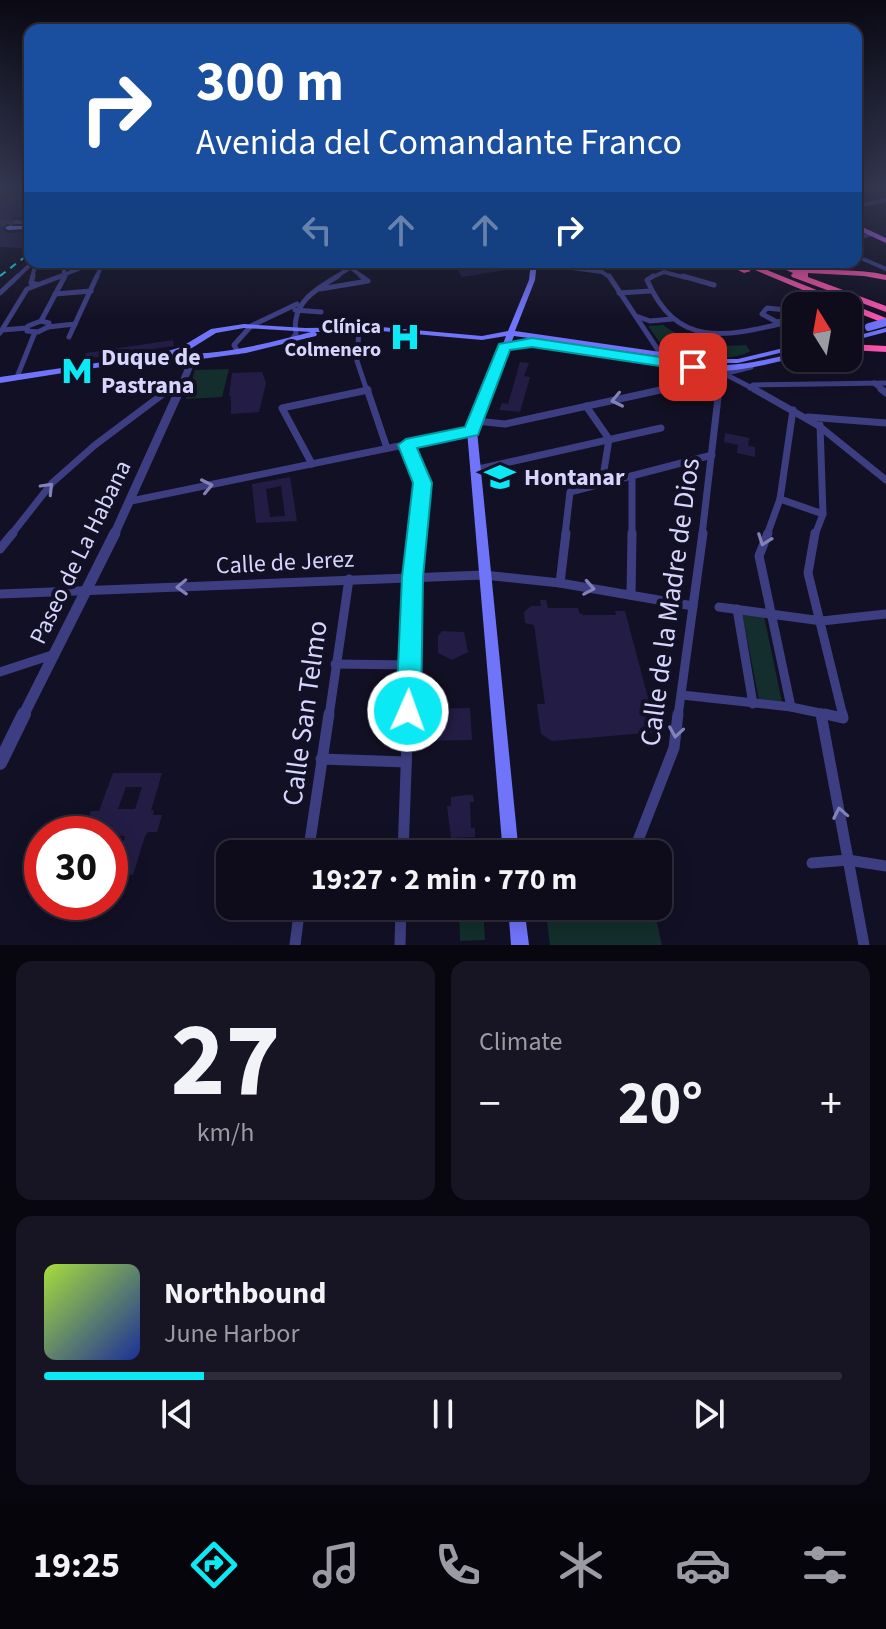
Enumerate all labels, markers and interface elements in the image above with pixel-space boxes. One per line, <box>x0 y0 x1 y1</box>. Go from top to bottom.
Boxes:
text: 300 m <box>196 43 344 122</box>
icon: right <box>64 56 168 160</box>
text: Avenida del Comandante Franco <box>196 117 682 168</box>
icon: left <box>295 208 339 252</box>
icon: ahead <box>379 208 423 252</box>
icon: ahead <box>463 208 507 252</box>
icon: right <box>547 208 591 252</box>
north arrow <box>782 292 862 372</box>
map controls <box>782 292 862 372</box>
place label: Clínica Colmenero <box>284 313 381 364</box>
hospital icon: Clínica Colmenero <box>388 320 422 354</box>
pin <box>659 333 727 401</box>
place label: Duque de Pastrana <box>101 340 201 403</box>
icon: arrive <box>671 345 715 389</box>
metro station icon: Duque de Pastrana <box>60 354 94 388</box>
one-way arrow <box>611 391 624 408</box>
street label: Paseo de La Habana <box>21 454 140 650</box>
street label: Calle de la Madre de Dios <box>630 455 710 749</box>
school or university icon: Hontanar <box>483 460 517 494</box>
place label: Hontanar <box>524 460 625 495</box>
one-way arrow <box>200 478 214 495</box>
one-way arrow <box>39 483 54 497</box>
one-way arrow <box>758 532 774 546</box>
street label: Calle de Jerez <box>215 541 355 584</box>
one-way arrow <box>175 578 188 595</box>
one-way arrow <box>582 579 595 596</box>
street label: Calle San Telmo <box>272 618 338 808</box>
position arrow <box>366 669 450 753</box>
one-way arrow <box>669 725 686 739</box>
one-way arrow <box>832 806 849 820</box>
speed limit sign: 30 <box>24 816 128 920</box>
text: 19:27 · 2 min · 770 m <box>311 858 577 901</box>
text: 27 <box>171 988 280 1136</box>
text: Climate <box>479 1023 563 1060</box>
text: 20° <box>618 1062 703 1147</box>
text: − <box>479 1073 501 1136</box>
text: + <box>820 1073 842 1136</box>
text: km/h <box>197 1114 254 1151</box>
text: Northbound <box>164 1272 326 1315</box>
text: June Harbor <box>164 1315 300 1352</box>
icon: previous <box>155 1392 199 1436</box>
icon: pause <box>421 1392 465 1436</box>
icon: next <box>687 1392 731 1436</box>
icon: directions <box>186 1537 242 1593</box>
icon: music <box>308 1537 364 1593</box>
icon: phone <box>430 1537 486 1593</box>
icon: climate <box>553 1537 609 1593</box>
icon: car <box>675 1537 731 1593</box>
icon: filters <box>797 1537 853 1593</box>
text: 19:25 <box>33 1540 120 1591</box>

